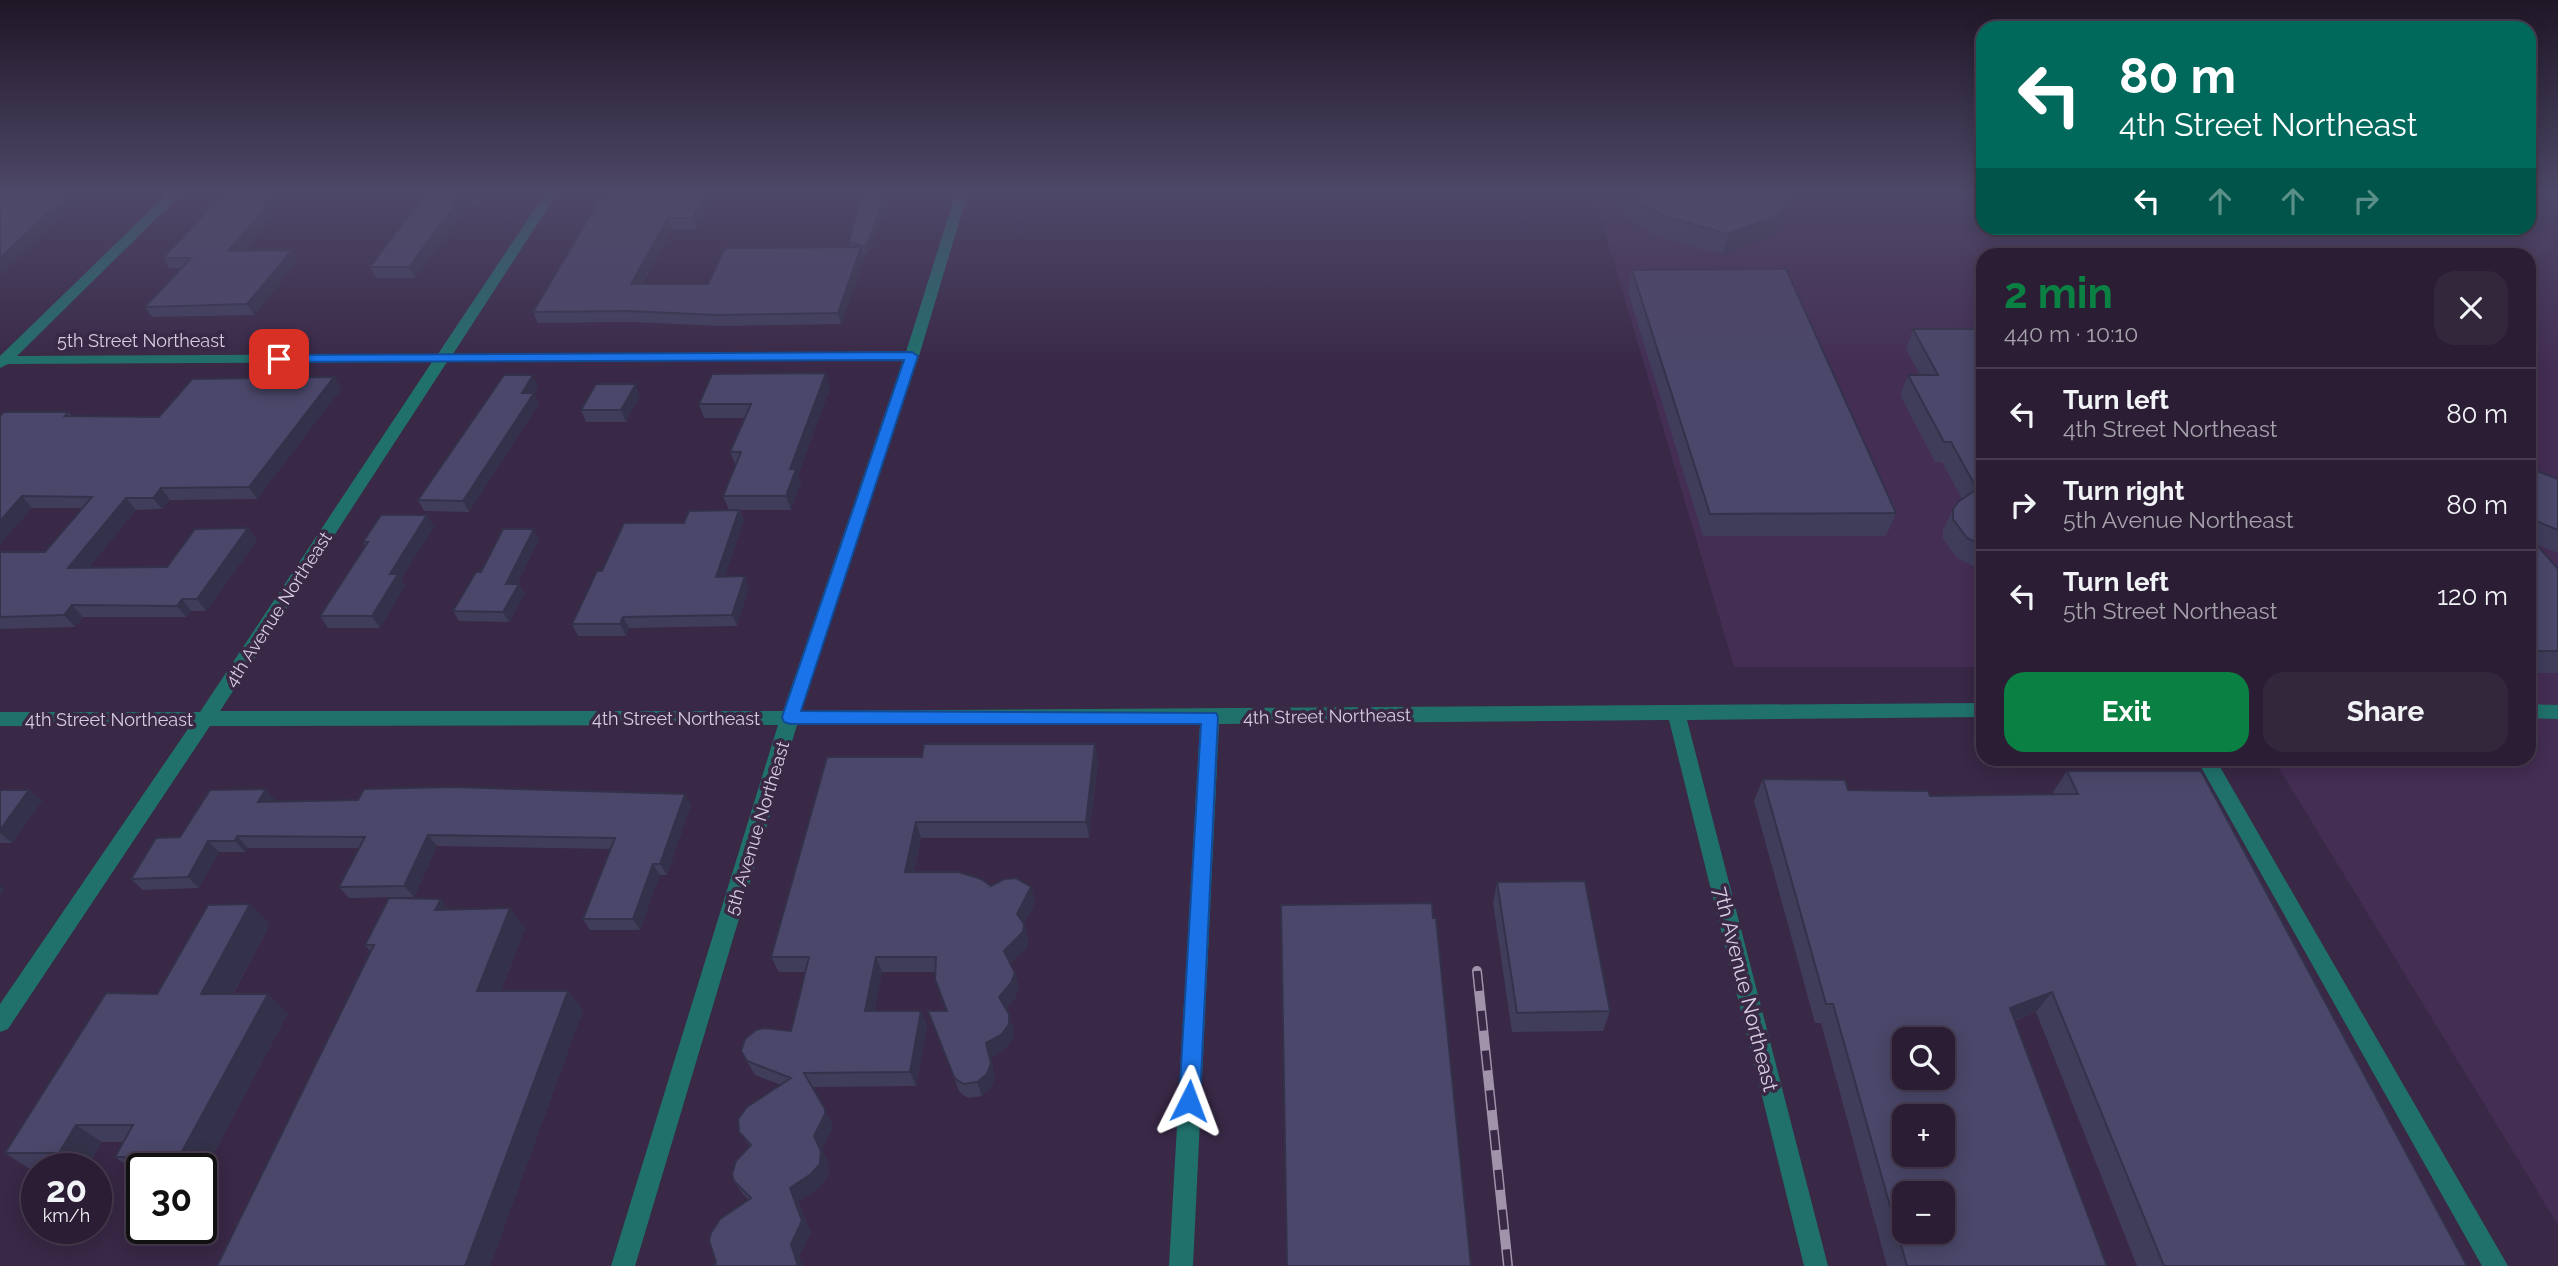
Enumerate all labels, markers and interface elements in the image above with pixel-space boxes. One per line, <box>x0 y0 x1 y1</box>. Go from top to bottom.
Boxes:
text: 80 m <box>2119 47 2236 104</box>
icon: left <box>2004 49 2095 140</box>
text: 4th Street Northeast <box>2119 106 2417 143</box>
icon: left <box>2128 182 2166 220</box>
icon: ahead <box>2201 182 2239 220</box>
icon: ahead <box>2274 182 2312 220</box>
icon: right <box>2347 182 2385 220</box>
text: 2 min <box>2004 269 2113 318</box>
button: close <box>2434 271 2508 345</box>
text: 440 m · 10:10 <box>2004 320 2138 347</box>
pin <box>249 329 309 389</box>
street label: 5th Street Northeast <box>57 330 225 351</box>
icon: arrive <box>260 340 298 378</box>
text: Turn left <box>2063 385 2169 415</box>
icon: left <box>2004 395 2042 433</box>
text: 80 m <box>2446 399 2508 429</box>
text: 4th Street Northeast <box>2063 415 2277 442</box>
text: Turn right <box>2063 476 2184 506</box>
icon: right <box>2004 486 2042 524</box>
text: 80 m <box>2446 490 2508 520</box>
text: 5th Avenue Northeast <box>2063 506 2294 533</box>
street label: 4th Avenue Northeast <box>220 528 336 690</box>
text: Turn left <box>2063 567 2169 597</box>
icon: left <box>2004 577 2042 615</box>
text: 120 m <box>2437 581 2508 611</box>
text: 5th Street Northeast <box>2063 597 2277 624</box>
button: Exit <box>2004 672 2249 752</box>
button: Share <box>2263 672 2508 752</box>
street label: 4th Street Northeast <box>1243 704 1411 728</box>
street label: 4th Street Northeast <box>592 708 760 729</box>
street label: 4th Street Northeast <box>25 709 193 730</box>
street label: 5th Avenue Northeast <box>721 739 793 917</box>
street label: 7th Avenue Northeast <box>1708 884 1784 1094</box>
map controls <box>1892 1027 1955 1244</box>
button: search <box>1892 1027 1955 1090</box>
position arrow <box>1152 1064 1226 1138</box>
button: + <box>1892 1104 1955 1167</box>
speed limit sign: 30 <box>126 1153 217 1244</box>
text: 20 <box>46 1169 87 1210</box>
button: − <box>1892 1181 1955 1244</box>
text: km/h <box>43 1205 90 1226</box>

